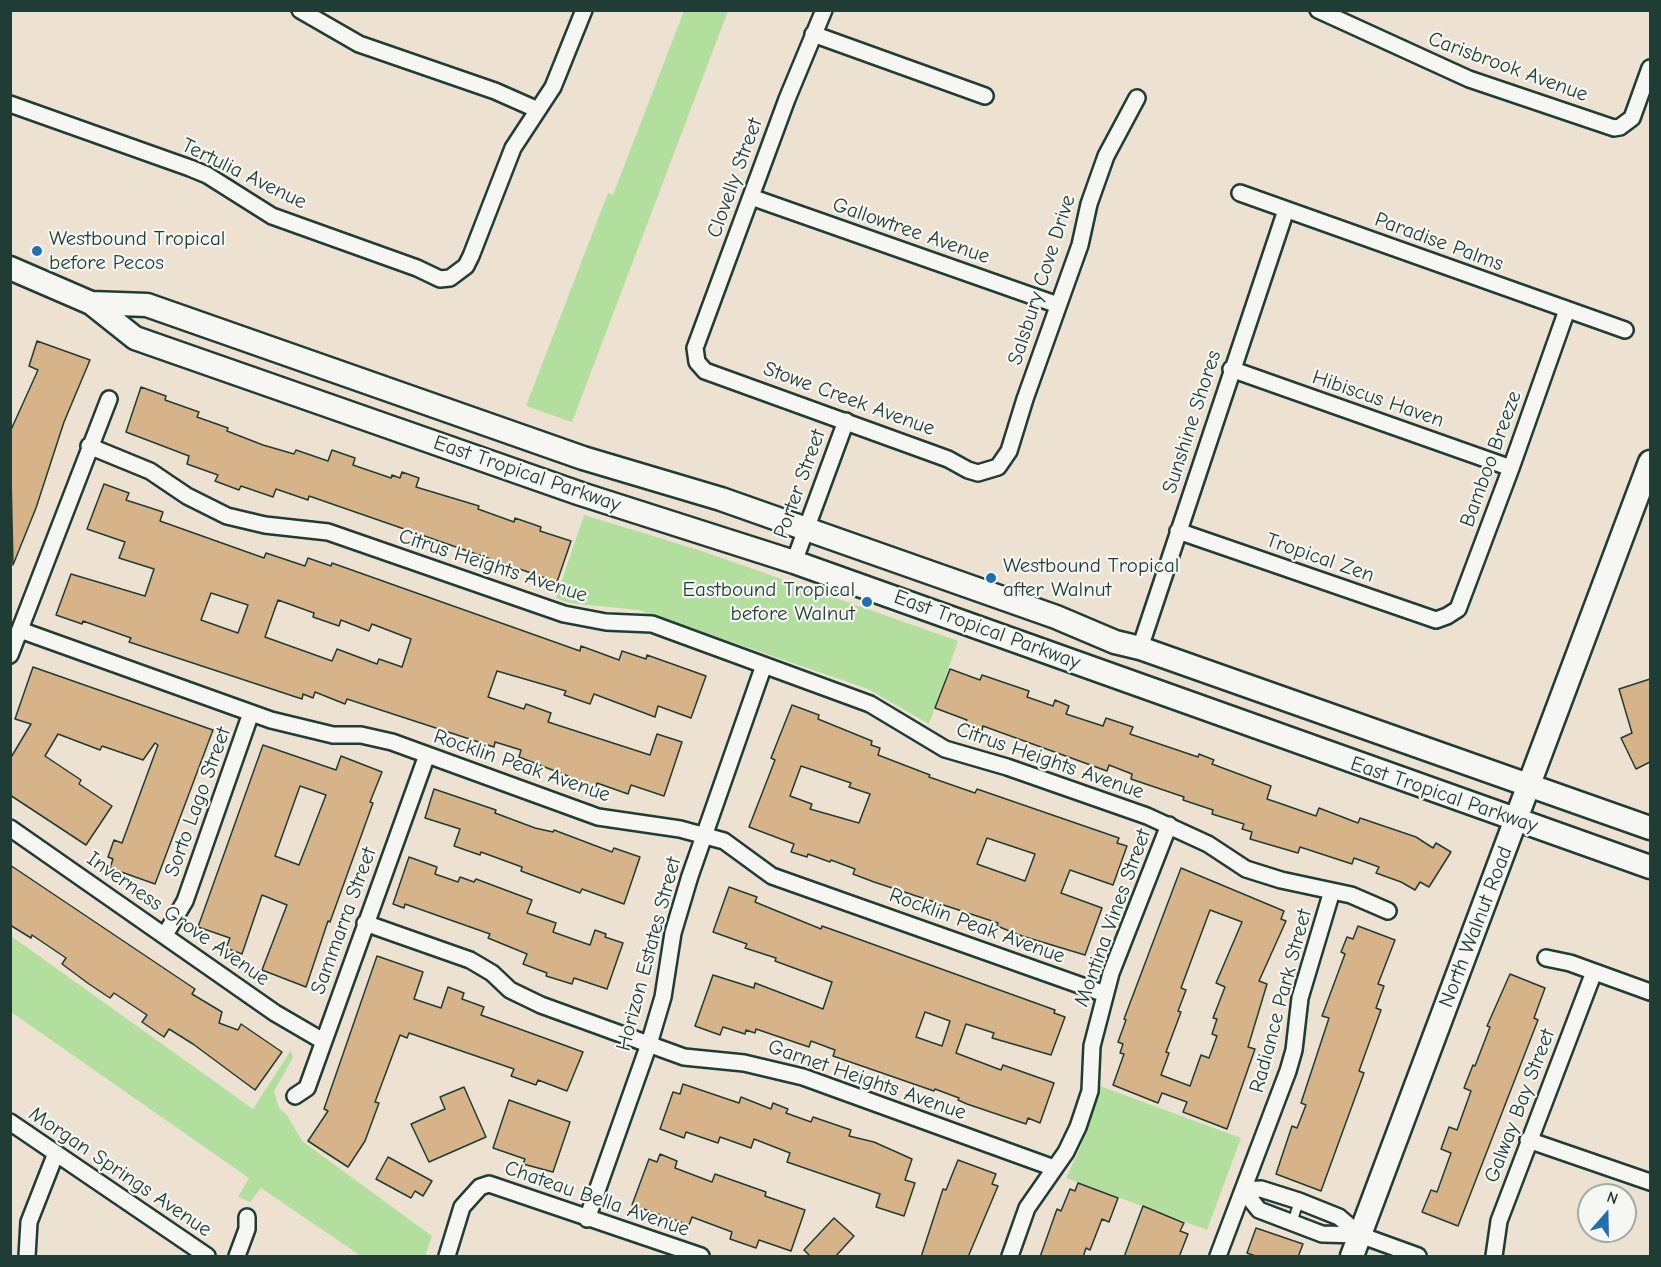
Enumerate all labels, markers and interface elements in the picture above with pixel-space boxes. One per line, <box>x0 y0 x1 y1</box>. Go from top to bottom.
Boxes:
street label: Carisbrook Avenue <box>1425 26 1591 108</box>
street label: Clovelly Street <box>702 115 768 241</box>
street label: Tertulia Avenue <box>177 133 311 215</box>
street label: Gallowtree Avenue <box>829 192 993 270</box>
street label: Salsbury Cove Drive <box>1003 192 1081 368</box>
street label: Paradise Palms <box>1371 207 1507 277</box>
place label: Westbound Tropical before Pecos <box>49 226 225 276</box>
marker: Westbound Tropical before Pecos <box>30 244 44 258</box>
street label: Sunshine Shores <box>1157 347 1227 497</box>
street label: Stowe Creek Avenue <box>760 356 938 442</box>
street label: Hibiscus Haven <box>1309 365 1447 433</box>
street label: Bamboo Breeze <box>1455 388 1527 530</box>
street label: Porter Street <box>769 426 831 542</box>
street label: East Tropical Parkway <box>430 430 624 518</box>
street label: Citrus Heights Avenue <box>395 524 591 608</box>
street label: Tropical Zen <box>1263 528 1377 588</box>
place label: Westbound Tropical after Walnut <box>1003 553 1179 603</box>
marker: Westbound Tropical after Walnut <box>984 571 998 585</box>
place label: Eastbound Tropical before Walnut <box>682 577 855 627</box>
street label: East Tropical Parkway <box>890 585 1084 675</box>
marker: Eastbound Tropical before Walnut <box>860 595 874 609</box>
street label: Citrus Heights Avenue <box>953 717 1147 805</box>
street label: Sorto Lago Street <box>159 724 237 880</box>
street label: Rocklin Peak Avenue <box>430 724 614 808</box>
street label: East Tropical Parkway <box>1347 751 1541 839</box>
street label: Montina Vines Street <box>1069 826 1157 1010</box>
street label: North Walnut Road <box>1434 843 1518 1011</box>
street label: Sammarra Street <box>306 844 382 998</box>
street label: Inverness Grove Avenue <box>82 846 274 992</box>
street label: Horizon Estates Street <box>611 854 687 1054</box>
street label: Rocklin Peak Avenue <box>886 883 1068 969</box>
street label: Radiance Park Street <box>1244 906 1318 1096</box>
street label: Galway Bay Street <box>1479 1026 1561 1186</box>
street label: Garnet Heights Avenue <box>765 1034 969 1126</box>
street label: Morgan Springs Avenue <box>24 1101 216 1243</box>
street label: Chateau Bella Avenue <box>501 1156 693 1242</box>
north arrow <box>1577 1183 1637 1243</box>
text: N <box>1604 1188 1620 1208</box>

